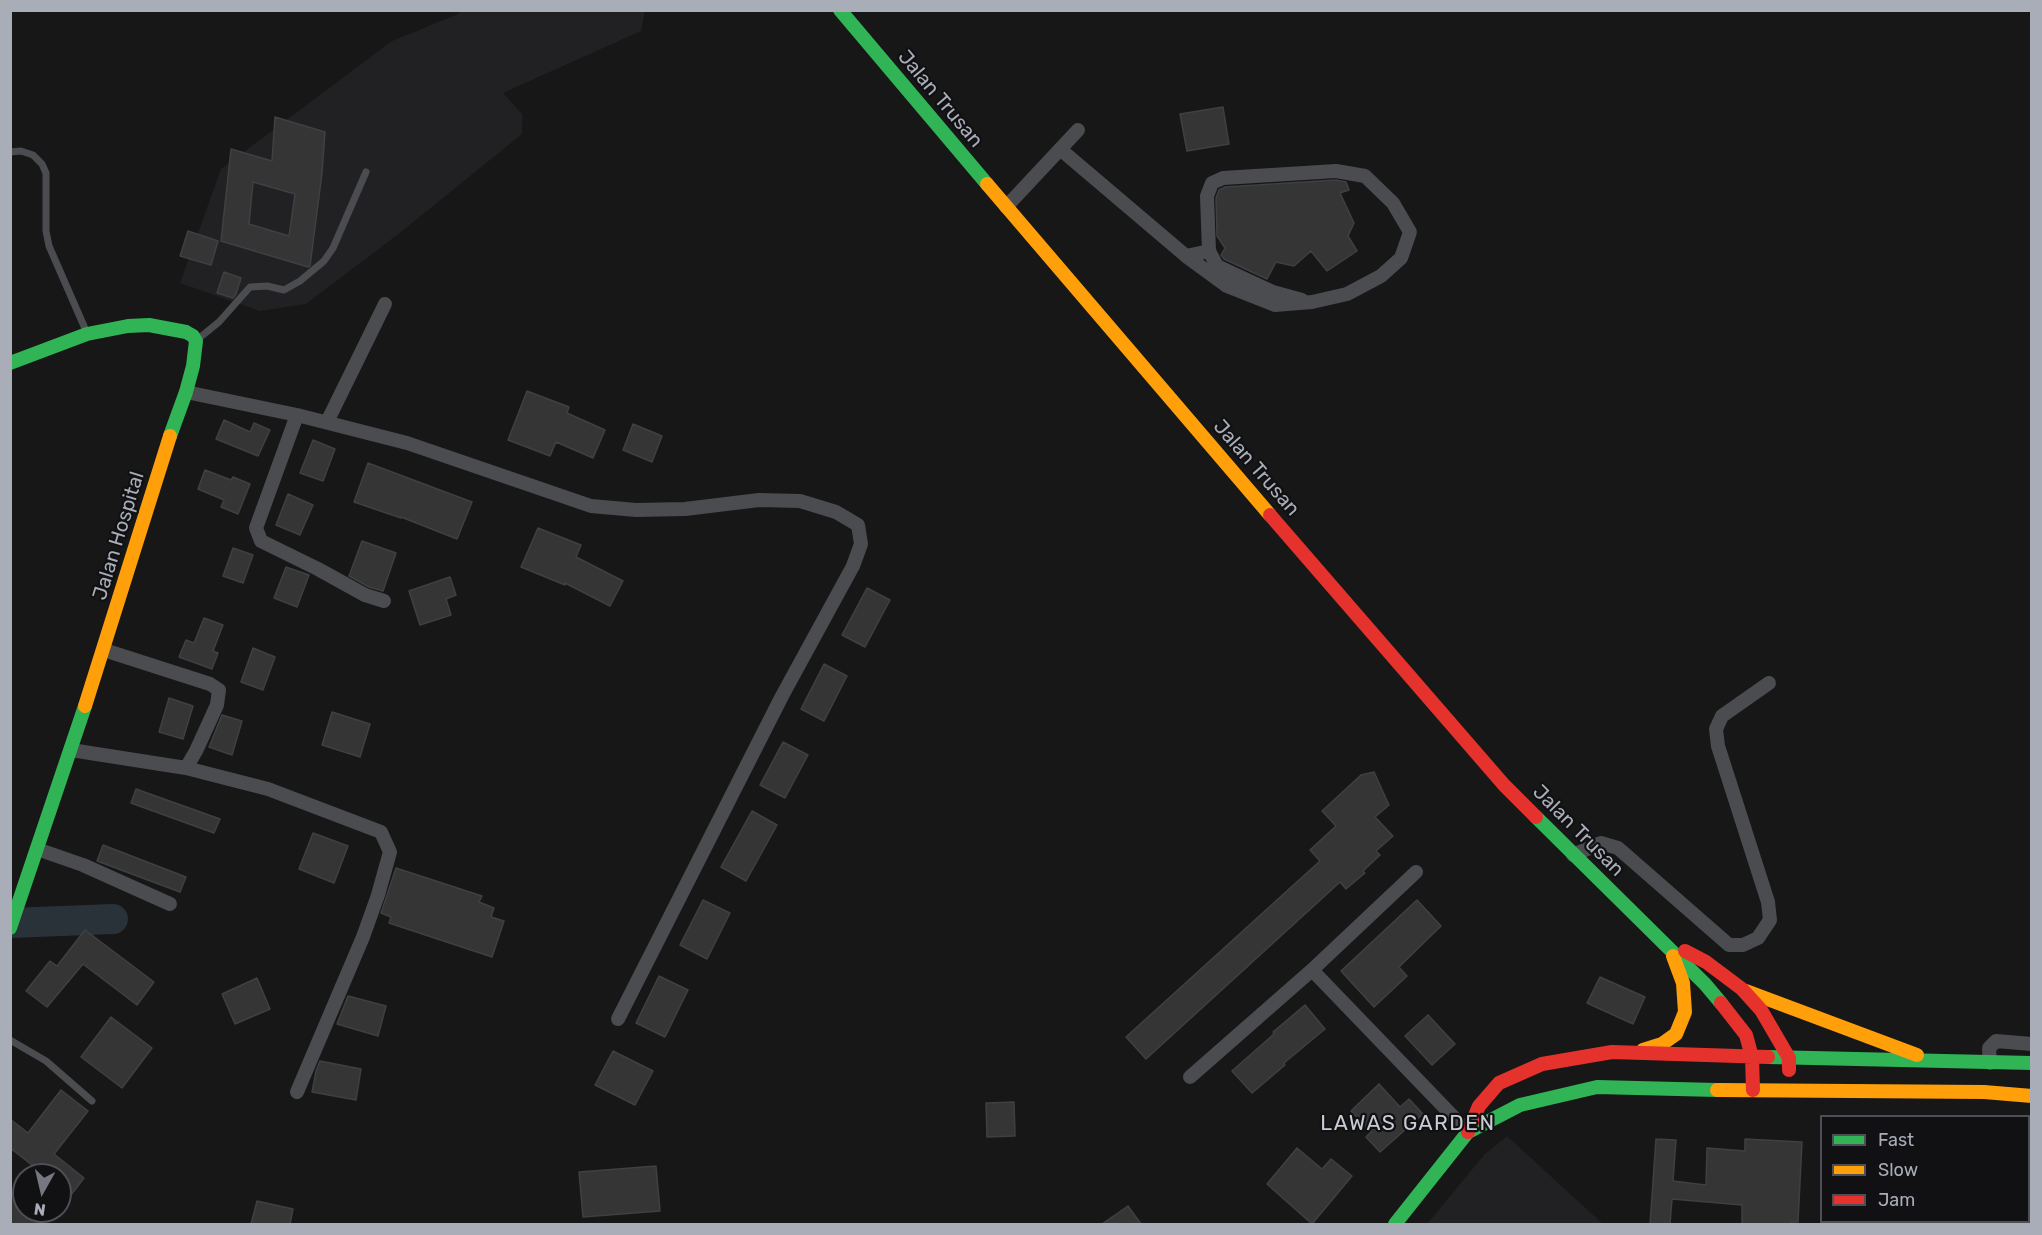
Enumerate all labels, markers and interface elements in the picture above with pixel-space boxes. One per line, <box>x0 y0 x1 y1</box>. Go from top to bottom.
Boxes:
street label: Jalan Trusan <box>892 46 988 152</box>
street label: Jalan Trusan <box>1208 415 1304 521</box>
street label: Jalan Hospital <box>88 469 150 603</box>
street label: Jalan Trusan <box>1527 780 1629 882</box>
district label: LAWAS GARDEN <box>1320 1111 1496 1137</box>
legend <box>1820 1115 2030 1223</box>
text: Fast <box>1878 1129 1914 1151</box>
text: Slow <box>1878 1159 1918 1181</box>
north arrow <box>12 1163 72 1223</box>
text: Jam <box>1878 1189 1915 1211</box>
text: N <box>33 1199 47 1220</box>

